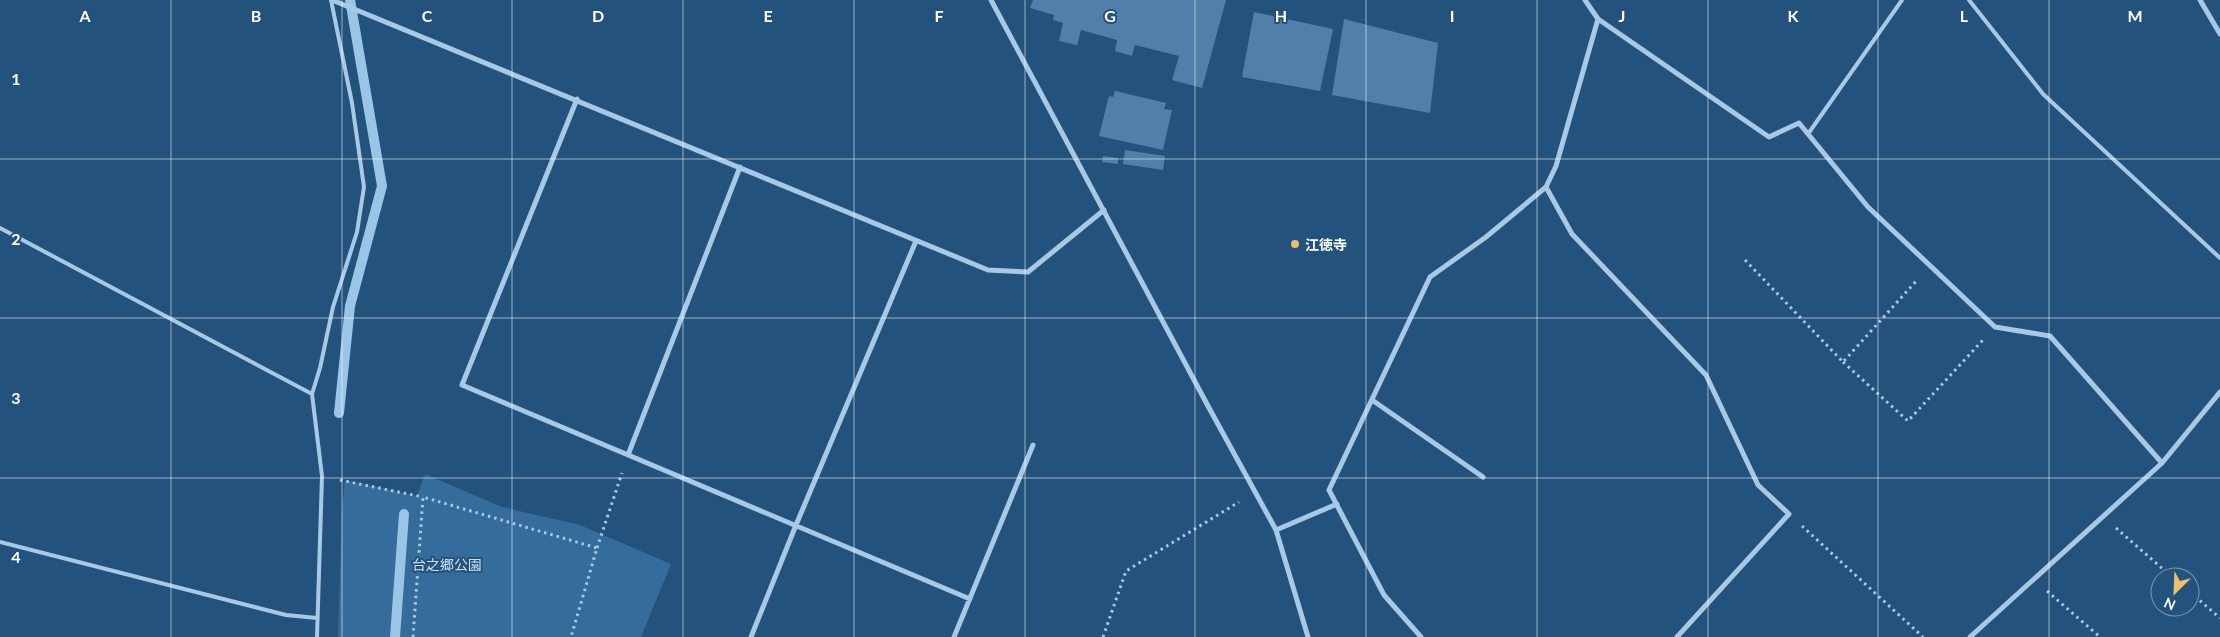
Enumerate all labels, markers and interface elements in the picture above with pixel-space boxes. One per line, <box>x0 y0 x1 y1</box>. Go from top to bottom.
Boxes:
text: A <box>78 6 91 25</box>
text: B <box>251 6 261 25</box>
text: C <box>422 6 433 25</box>
text: D <box>592 6 604 25</box>
text: E <box>763 6 773 25</box>
text: F <box>934 6 944 25</box>
text: G <box>1104 6 1116 25</box>
text: H <box>1275 6 1287 25</box>
text: I <box>1450 6 1454 25</box>
text: J <box>1619 6 1625 25</box>
text: K <box>1788 6 1800 25</box>
text: L <box>1960 6 1969 25</box>
text: M <box>2127 6 2143 25</box>
text: 1 <box>11 69 21 88</box>
text: 2 <box>11 229 21 248</box>
place label: 江徳寺 <box>1305 236 1347 253</box>
marker: 江徳寺 <box>1289 238 1301 250</box>
text: 3 <box>11 388 21 407</box>
text: 4 <box>11 547 21 566</box>
park label: 台之郷公園 <box>412 556 482 573</box>
north arrow <box>2150 567 2200 617</box>
text: N <box>2161 594 2178 614</box>

